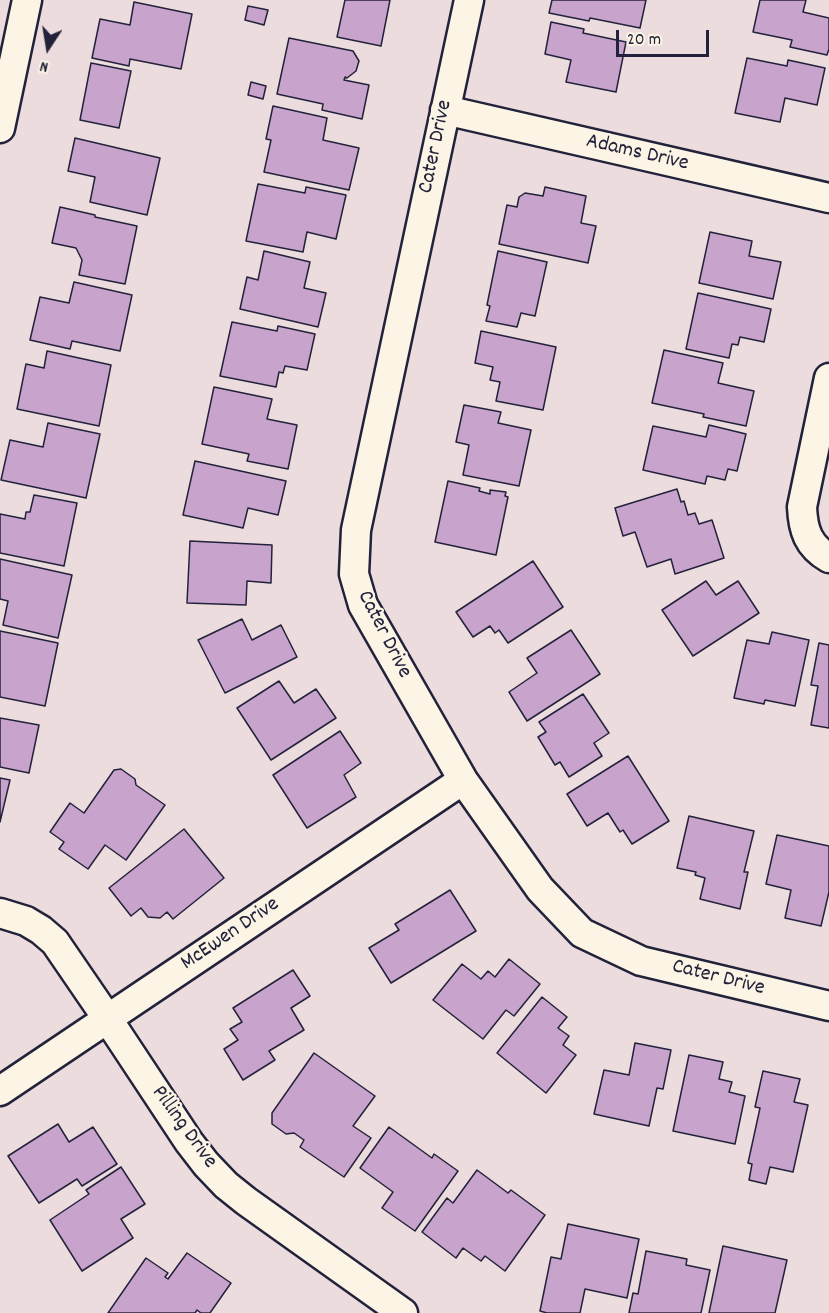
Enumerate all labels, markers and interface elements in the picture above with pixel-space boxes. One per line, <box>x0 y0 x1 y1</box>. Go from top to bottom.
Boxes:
north arrow <box>18 18 78 78</box>
scale bar <box>619 18 712 56</box>
text: 20 m <box>627 28 661 53</box>
text: N <box>38 54 50 78</box>
street label: Cater Drive <box>414 98 460 196</box>
street label: Adams Drive <box>583 129 691 179</box>
street label: Cater Drive <box>350 587 416 683</box>
street label: McEwen Drive <box>177 892 285 978</box>
street label: Cater Drive <box>669 955 767 1003</box>
street label: Pilling Drive <box>144 1082 222 1174</box>

